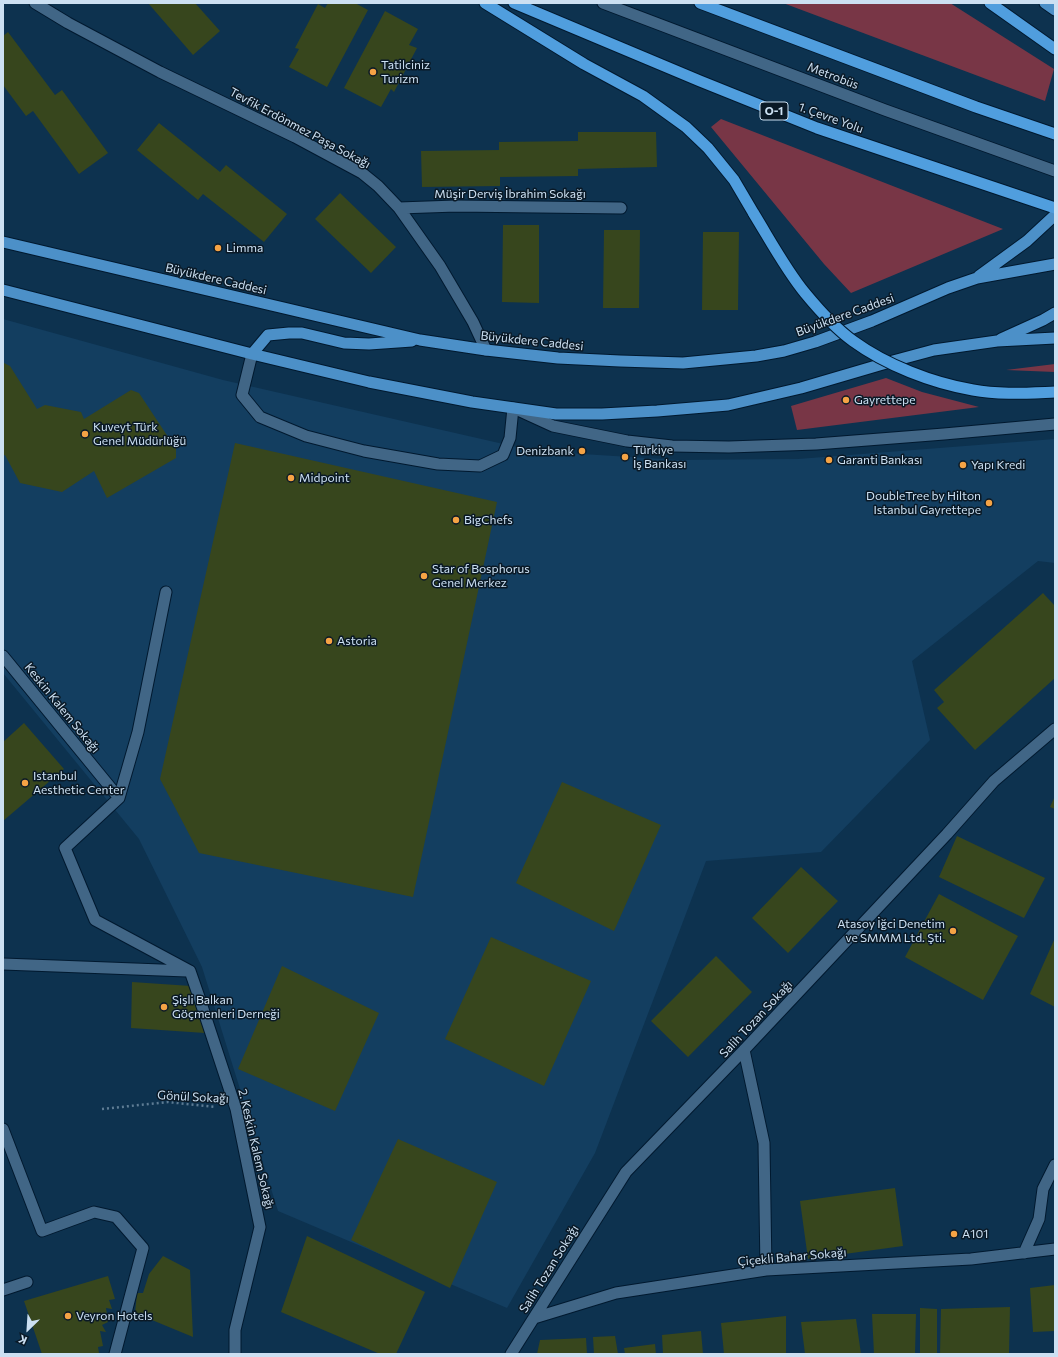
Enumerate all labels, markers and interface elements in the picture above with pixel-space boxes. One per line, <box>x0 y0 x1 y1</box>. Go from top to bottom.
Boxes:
place label: Tatilciniz Turizm <box>381 58 430 86</box>
street label: Metrobüs <box>805 60 861 92</box>
marker: Tatilciniz Turizm <box>368 67 378 77</box>
street label: Tevfik Erdönmez Paşa Sokağı <box>227 85 373 171</box>
street label: 1. Çevre Yolu <box>797 100 865 136</box>
road number: O-1 <box>760 102 788 120</box>
street label: Müşir Derviş İbrahim Sokağı <box>434 187 586 201</box>
place label: Limma <box>226 241 263 255</box>
marker: Limma <box>213 243 223 253</box>
street label: Büyükdere Caddesi <box>164 260 268 298</box>
street label: Büyükdere Caddesi <box>794 291 896 339</box>
street label: Büyükdere Caddesi <box>480 328 584 354</box>
place label: Gayrettepe <box>854 393 915 407</box>
marker: Gayrettepe <box>841 395 851 405</box>
place label: Kuveyt Türk Genel Müdürlüğü <box>93 420 186 448</box>
marker: Kuveyt Türk Genel Müdürlüğü <box>80 429 90 439</box>
place label: Türkiye İş Bankası <box>633 443 686 471</box>
place label: Denizbank <box>516 444 574 458</box>
marker: Denizbank <box>577 446 587 456</box>
marker: Türkiye İş Bankası <box>620 452 630 462</box>
place label: Garanti Bankası <box>837 453 922 467</box>
marker: Garanti Bankası <box>824 455 834 465</box>
place label: Yapı Kredi <box>971 458 1025 472</box>
marker: Yapı Kredi <box>958 460 968 470</box>
place label: Midpoint <box>299 471 350 485</box>
marker: Midpoint <box>286 473 296 483</box>
place label: DoubleTree by Hilton Istanbul Gayrettepe <box>866 489 981 517</box>
marker: DoubleTree by Hilton Istanbul Gayrettepe <box>984 498 994 508</box>
place label: BigChefs <box>464 513 513 527</box>
marker: BigChefs <box>451 515 461 525</box>
place label: Star of Bosphorus Genel Merkez <box>432 562 530 590</box>
marker: Star of Bosphorus Genel Merkez <box>419 571 429 581</box>
place label: Astoria <box>337 634 377 648</box>
marker: Astoria <box>324 636 334 646</box>
street label: Keskin Kalem Sokağı <box>21 660 103 756</box>
place label: Istanbul Aesthetic Center <box>33 769 124 797</box>
marker: Istanbul Aesthetic Center <box>20 778 30 788</box>
place label: Atasoy İğci Denetim ve SMMM Ltd. Şti. <box>837 917 945 945</box>
marker: Atasoy İğci Denetim ve SMMM Ltd. Şti. <box>948 926 958 936</box>
street label: Salih Tozan Sokağı <box>716 977 796 1061</box>
place label: Şişli Balkan Göçmenleri Derneği <box>172 993 280 1021</box>
marker: Şişli Balkan Göçmenleri Derneği <box>159 1002 169 1012</box>
street label: 2. Keskin Kalem Sokağı <box>235 1087 277 1211</box>
street label: Gönül Sokağı <box>157 1088 229 1106</box>
street label: Salih Tozan Sokağı <box>516 1223 582 1315</box>
place label: A101 <box>962 1227 988 1241</box>
marker: A101 <box>949 1229 959 1239</box>
street label: Çiçekli Bahar Sokağı <box>737 1245 847 1269</box>
north arrow <box>8 1309 48 1349</box>
place label: Veyron Hotels <box>76 1309 152 1323</box>
marker: Veyron Hotels <box>63 1311 73 1321</box>
text: K <box>16 1333 29 1348</box>

